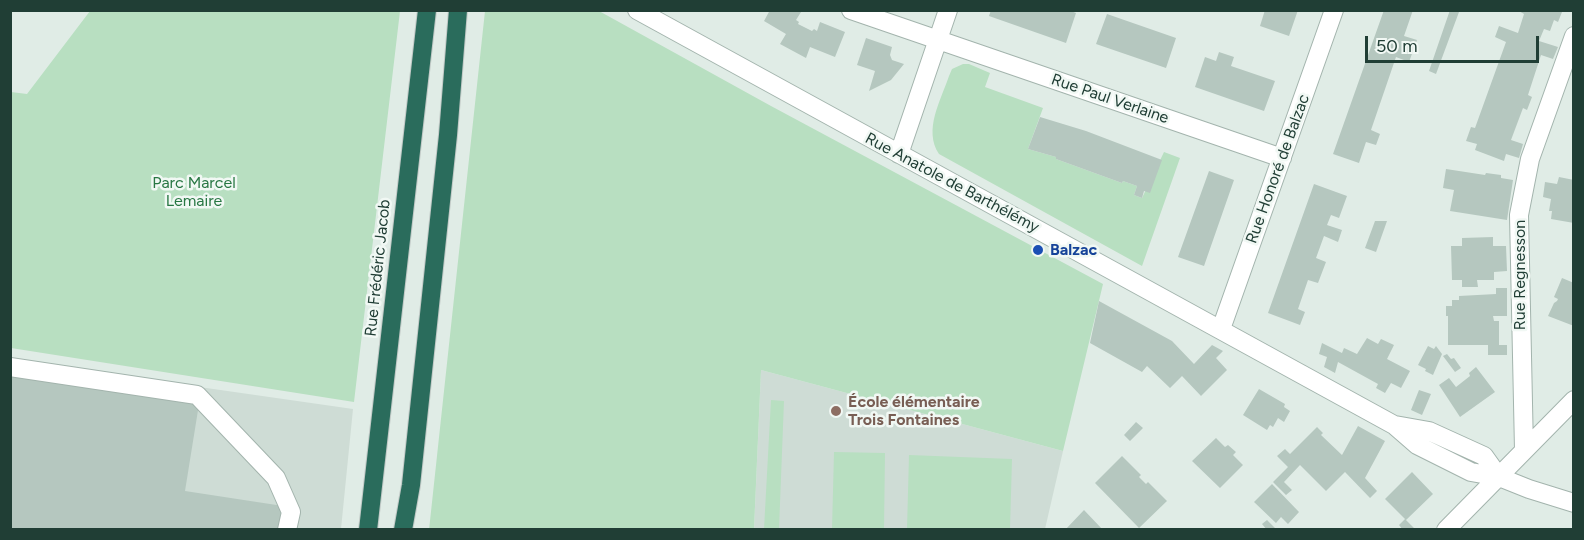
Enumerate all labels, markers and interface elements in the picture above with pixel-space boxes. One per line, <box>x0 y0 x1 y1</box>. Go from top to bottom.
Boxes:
scale bar <box>1368 24 1542 62</box>
text: 50 m <box>1376 35 1418 57</box>
street label: Rue Paul Verlaine <box>1049 70 1171 128</box>
street label: Rue Honoré de Balzac <box>1242 92 1314 246</box>
street label: Rue Anatole de Barthélémy <box>862 129 1042 237</box>
park label: Parc Marcel Lemaire <box>152 173 236 211</box>
street label: Rue Frédéric Jacob <box>361 198 395 338</box>
street label: Rue Regnesson <box>1510 220 1530 330</box>
place label: Balzac <box>1050 240 1097 260</box>
marker: Balzac <box>1031 243 1045 257</box>
place label: École élémentaire Trois Fontaines <box>848 392 980 430</box>
marker: École élémentaire Trois Fontaines <box>829 404 843 418</box>

